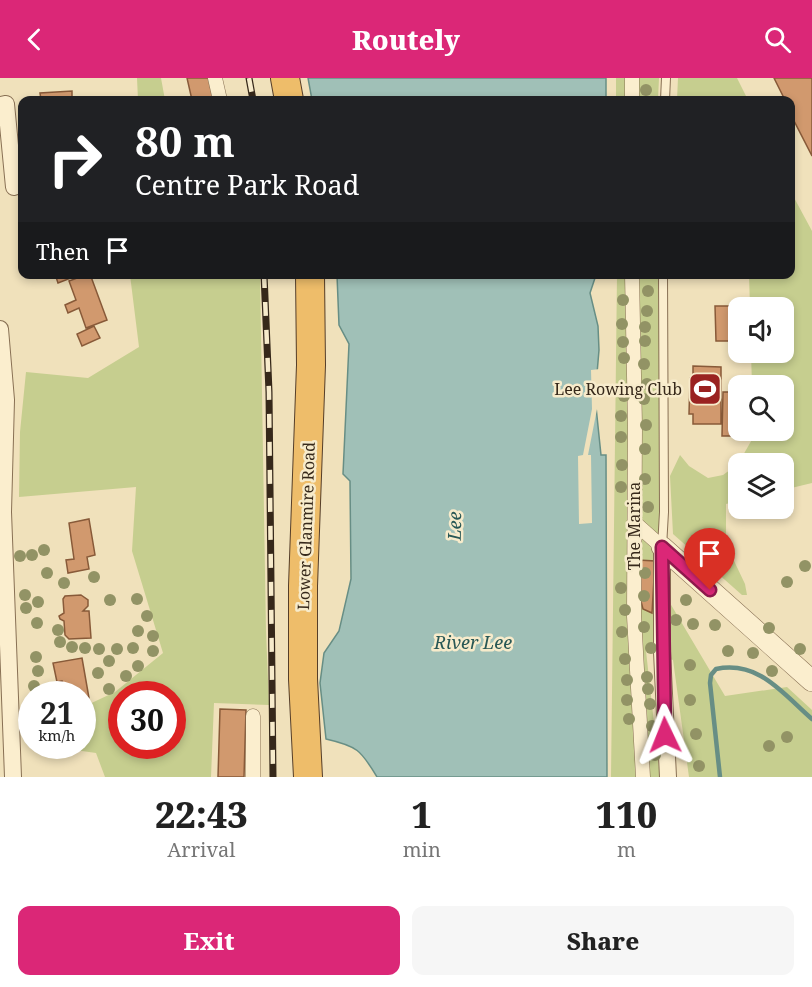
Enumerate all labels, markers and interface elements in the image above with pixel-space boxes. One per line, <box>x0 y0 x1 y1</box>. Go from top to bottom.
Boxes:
text: Routely <box>352 21 460 58</box>
icon: back <box>18 23 51 56</box>
icon: search <box>761 23 794 56</box>
text: 80 m <box>135 112 235 169</box>
icon: right <box>36 120 114 198</box>
text: Centre Park Road <box>135 166 359 203</box>
icon: arrive <box>101 234 134 267</box>
text: Then <box>36 236 89 266</box>
map controls <box>728 297 794 519</box>
button: sound <box>728 297 794 363</box>
sports icon: Lee Rowing Club <box>687 371 723 407</box>
button: search <box>728 375 794 441</box>
place label: Lee Rowing Club <box>554 378 682 400</box>
street label: Lower Glanmire Road <box>292 441 320 610</box>
button: layers <box>728 453 794 519</box>
street label: The Marina <box>623 482 645 570</box>
water label: Lee <box>442 511 466 542</box>
pin <box>684 528 735 590</box>
icon: arrive <box>693 537 726 570</box>
water label: River Lee <box>433 630 512 654</box>
speed limit sign: 30 <box>108 681 186 759</box>
text: 21 <box>40 692 74 733</box>
position arrow <box>633 703 697 767</box>
text: km/h <box>39 725 75 745</box>
text: 22:43 <box>155 790 248 839</box>
text: 1 <box>412 790 432 839</box>
text: 110 <box>596 790 657 839</box>
text: Arrival <box>167 836 236 863</box>
text: min <box>403 836 441 863</box>
text: m <box>617 836 636 863</box>
button: Exit <box>18 906 400 975</box>
button: Share <box>412 906 794 975</box>

